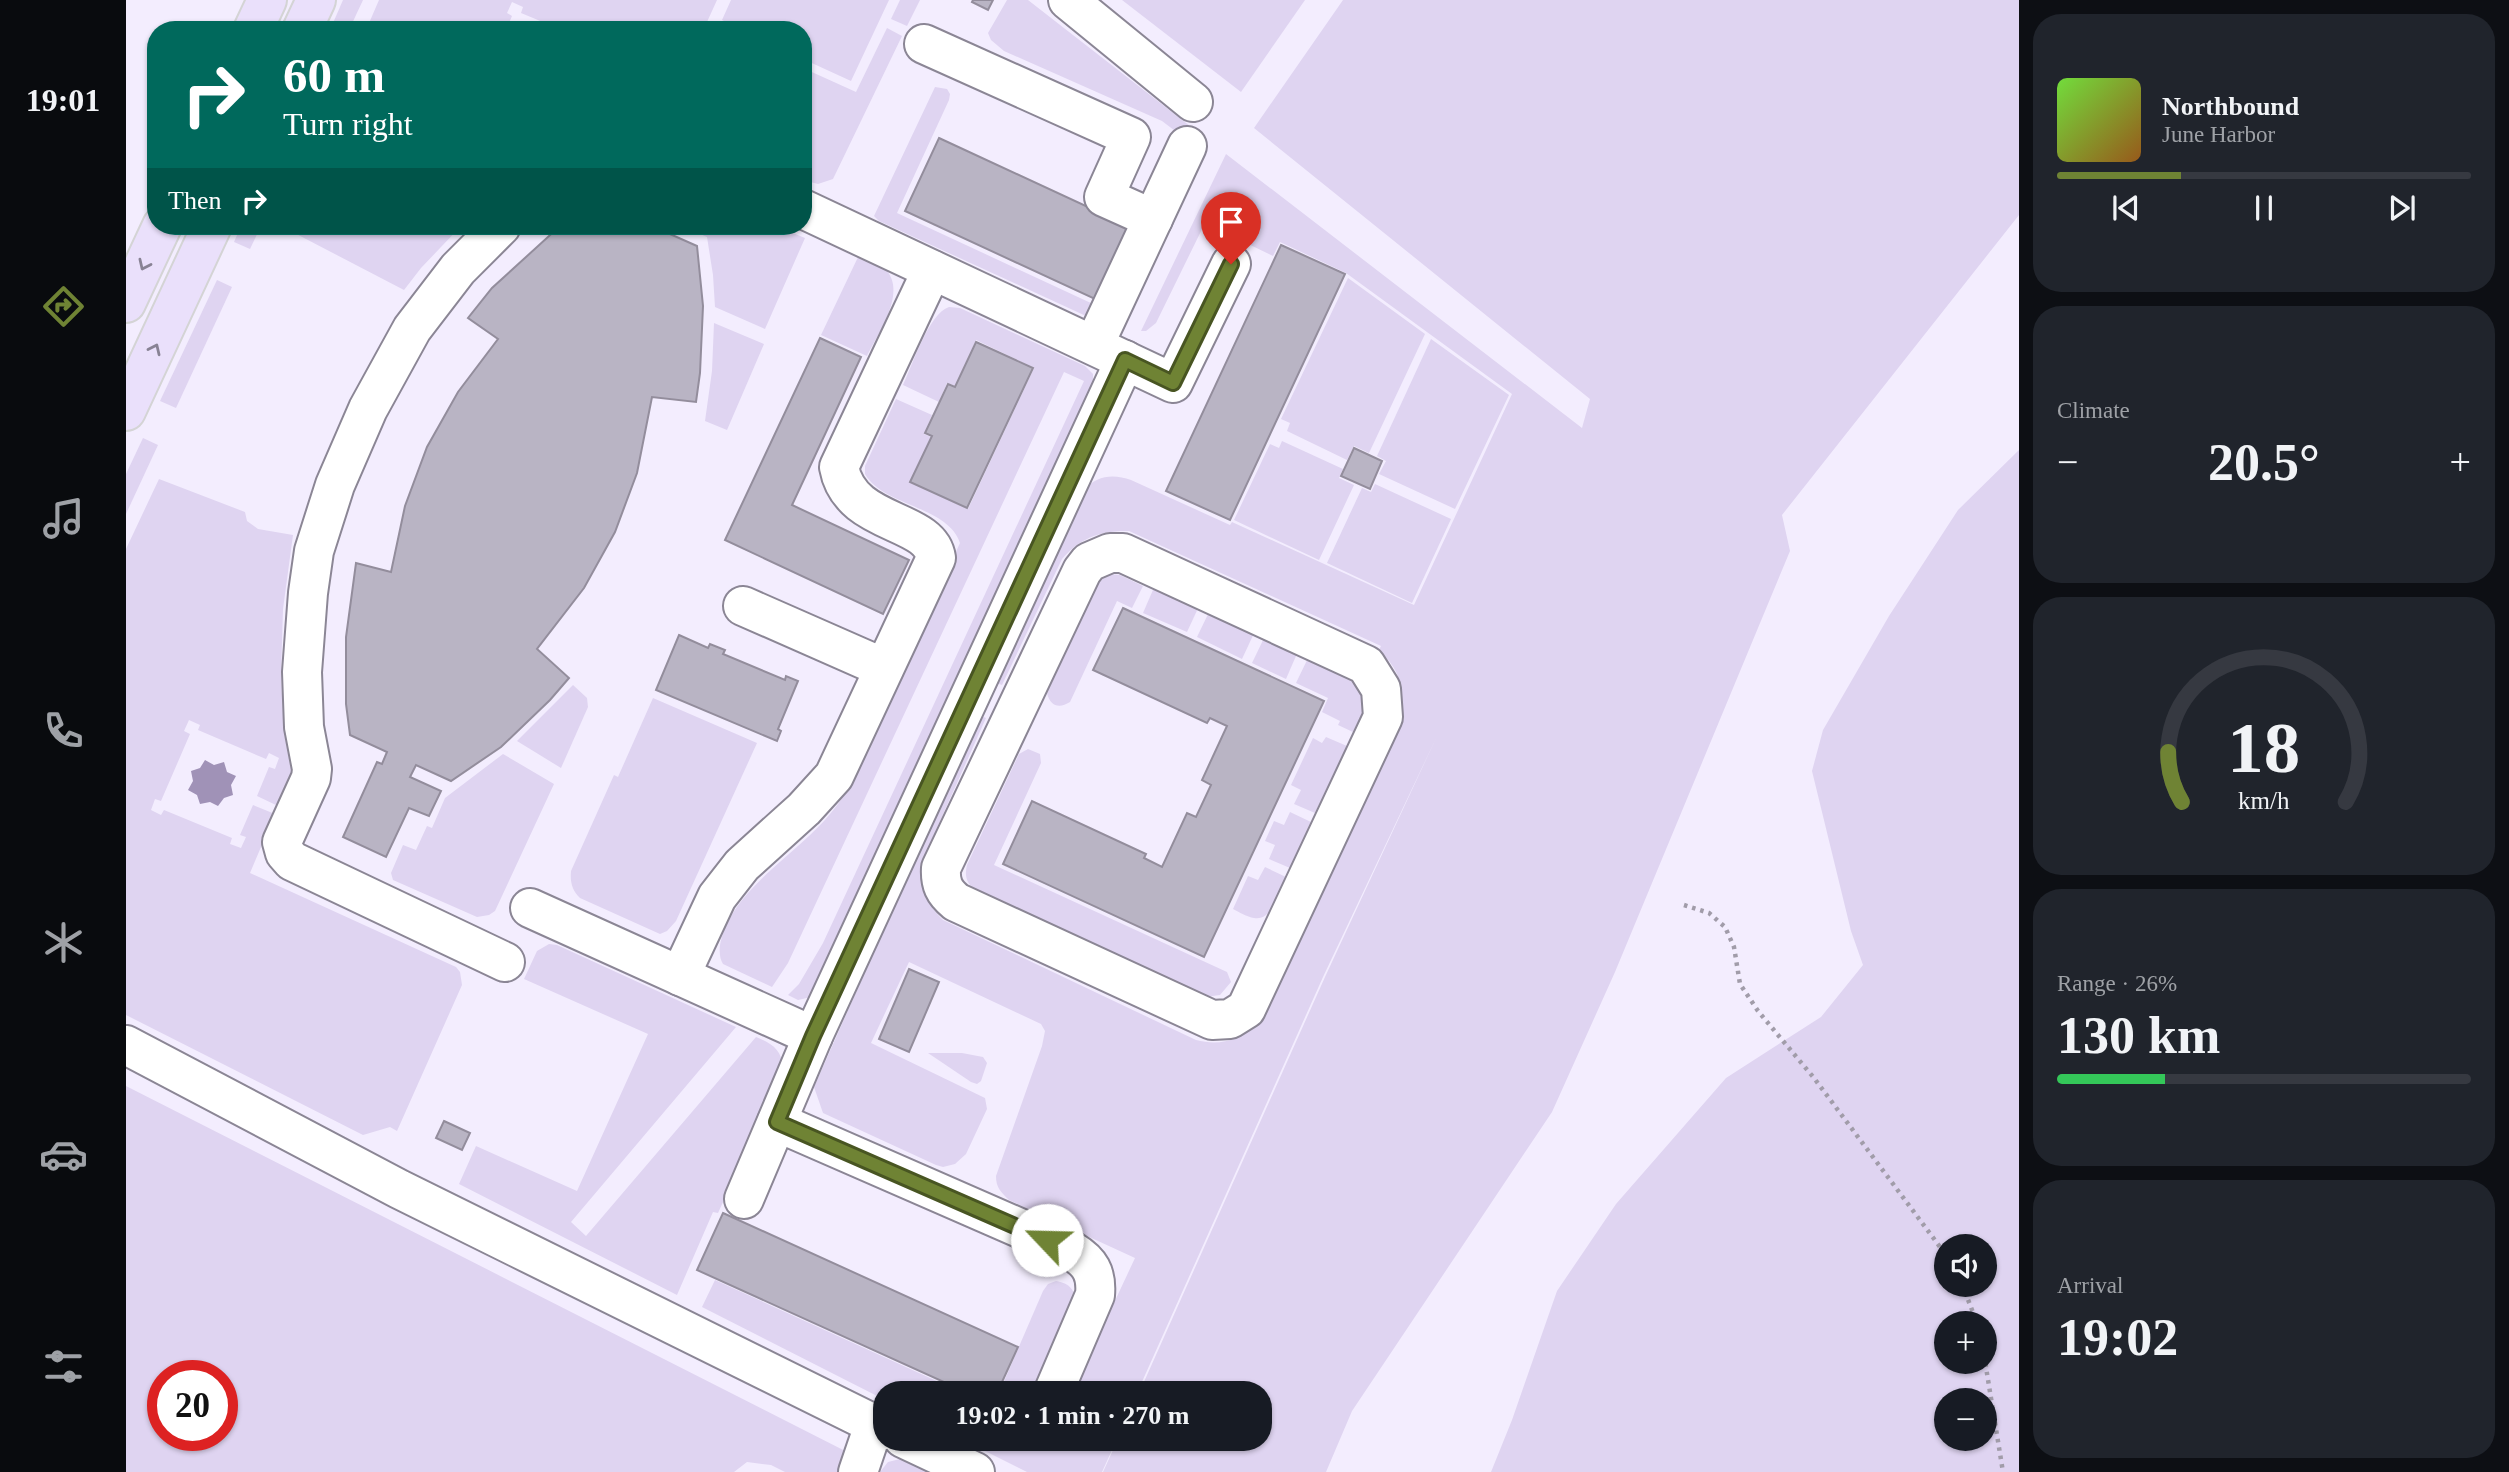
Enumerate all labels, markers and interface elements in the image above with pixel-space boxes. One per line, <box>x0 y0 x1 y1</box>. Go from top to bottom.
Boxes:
text: 60 m <box>283 48 385 103</box>
icon: right <box>168 49 259 140</box>
text: 19:01 <box>26 82 100 118</box>
text: Northbound <box>2162 92 2299 121</box>
text: Turn right <box>283 106 413 142</box>
text: June Harbor <box>2162 122 2275 147</box>
icon: right <box>235 182 273 220</box>
text: Then <box>168 186 221 215</box>
icon: previous <box>2107 189 2145 227</box>
icon: pause <box>2245 189 2283 227</box>
icon: next <box>2383 189 2421 227</box>
pin <box>1201 192 1261 264</box>
icon: arrive <box>1212 203 1250 241</box>
one-way arrow <box>138 257 152 270</box>
icon: directions <box>39 282 88 331</box>
one-way arrow <box>146 344 160 356</box>
text: Climate <box>2057 398 2130 423</box>
text: 20.5° <box>2208 434 2320 491</box>
text: − <box>2057 441 2078 483</box>
text: + <box>2450 441 2471 483</box>
icon: music <box>39 494 88 543</box>
icon: phone <box>39 706 88 755</box>
text: 18 <box>2228 707 2300 788</box>
text: km/h <box>2238 787 2290 814</box>
icon: climate <box>39 918 88 967</box>
text: Range · 26% <box>2057 971 2177 996</box>
text: 130 km <box>2057 1007 2220 1064</box>
icon: car <box>39 1130 88 1179</box>
position arrow <box>1010 1203 1084 1277</box>
map controls <box>1934 1234 1997 1451</box>
button: sound <box>1934 1234 1997 1297</box>
text: Arrival <box>2057 1273 2123 1298</box>
text: 19:02 <box>2057 1309 2178 1366</box>
button: + <box>1934 1311 1997 1374</box>
icon: filters <box>39 1342 88 1391</box>
speed limit sign: 20 <box>147 1360 238 1451</box>
button: − <box>1934 1388 1997 1451</box>
text: 19:02 · 1 min · 270 m <box>956 1401 1190 1430</box>

